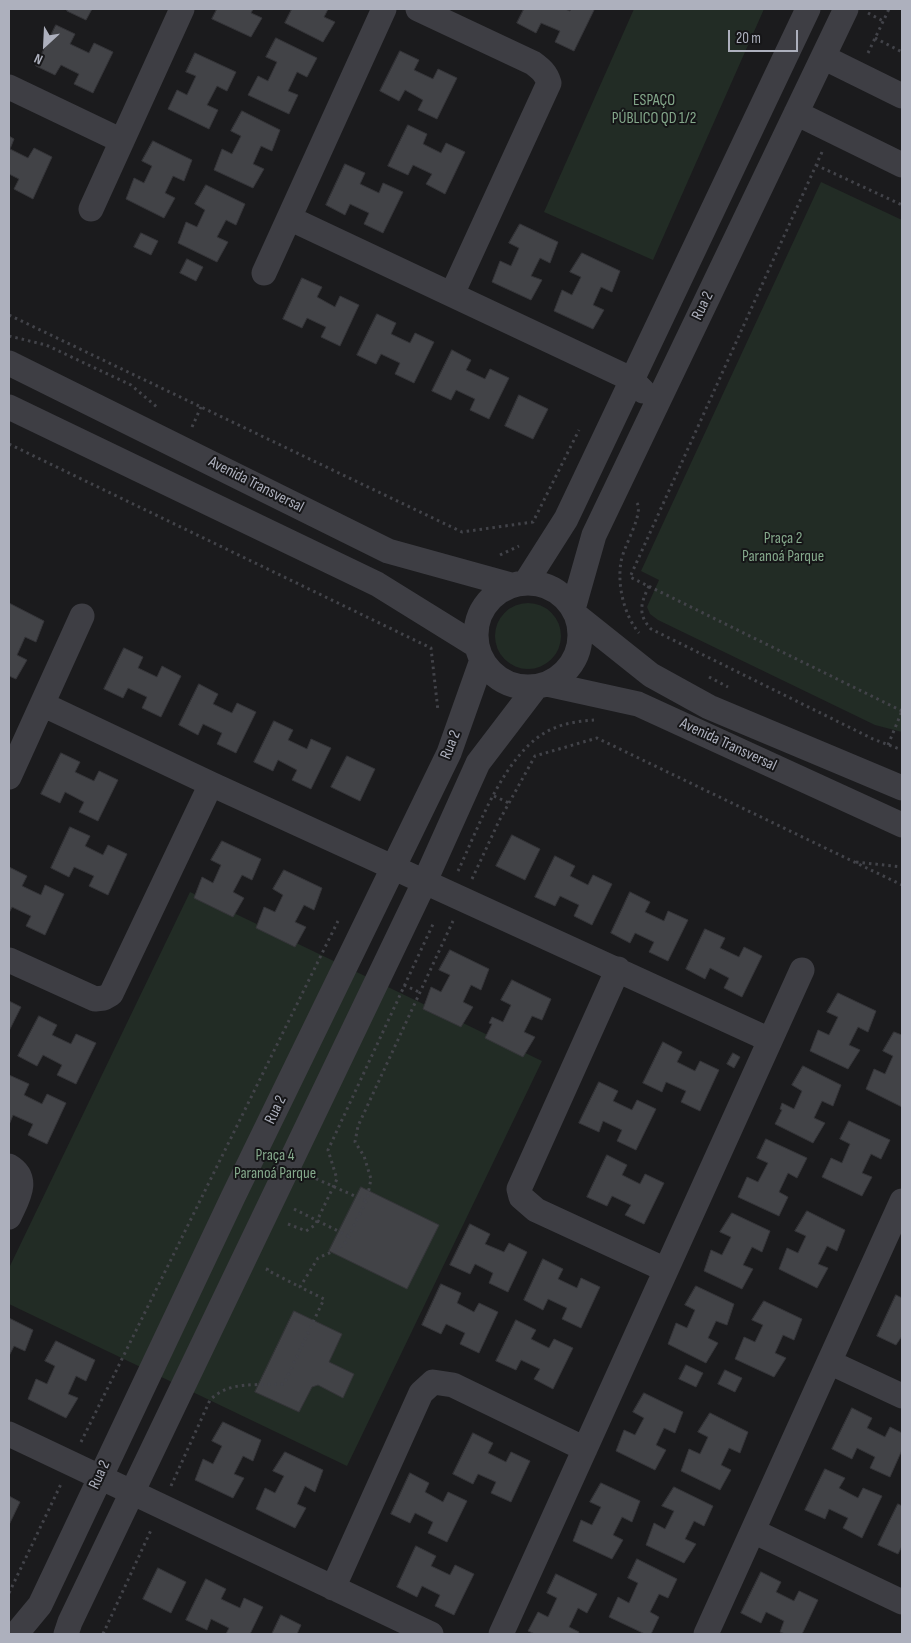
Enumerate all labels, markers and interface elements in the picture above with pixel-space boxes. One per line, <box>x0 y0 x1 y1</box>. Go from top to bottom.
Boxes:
north arrow <box>20 20 70 70</box>
scale bar <box>731 20 801 52</box>
text: 20 m <box>736 29 761 48</box>
text: N <box>31 50 45 68</box>
park label: ESPAÇO PÚBLICO QD 1/2 <box>612 91 696 129</box>
street label: Rua 2 <box>688 289 718 323</box>
street label: Avenida Transversal <box>205 453 307 517</box>
park label: Praça 2 Paranoá Parque <box>742 529 824 567</box>
street label: Avenida Transversal <box>677 714 779 776</box>
street label: Rua 2 <box>437 728 465 762</box>
street label: Rua 2 <box>261 1093 291 1127</box>
park label: Praça 4 Paranoá Parque <box>234 1146 316 1184</box>
street label: Rua 2 <box>85 1458 115 1492</box>

